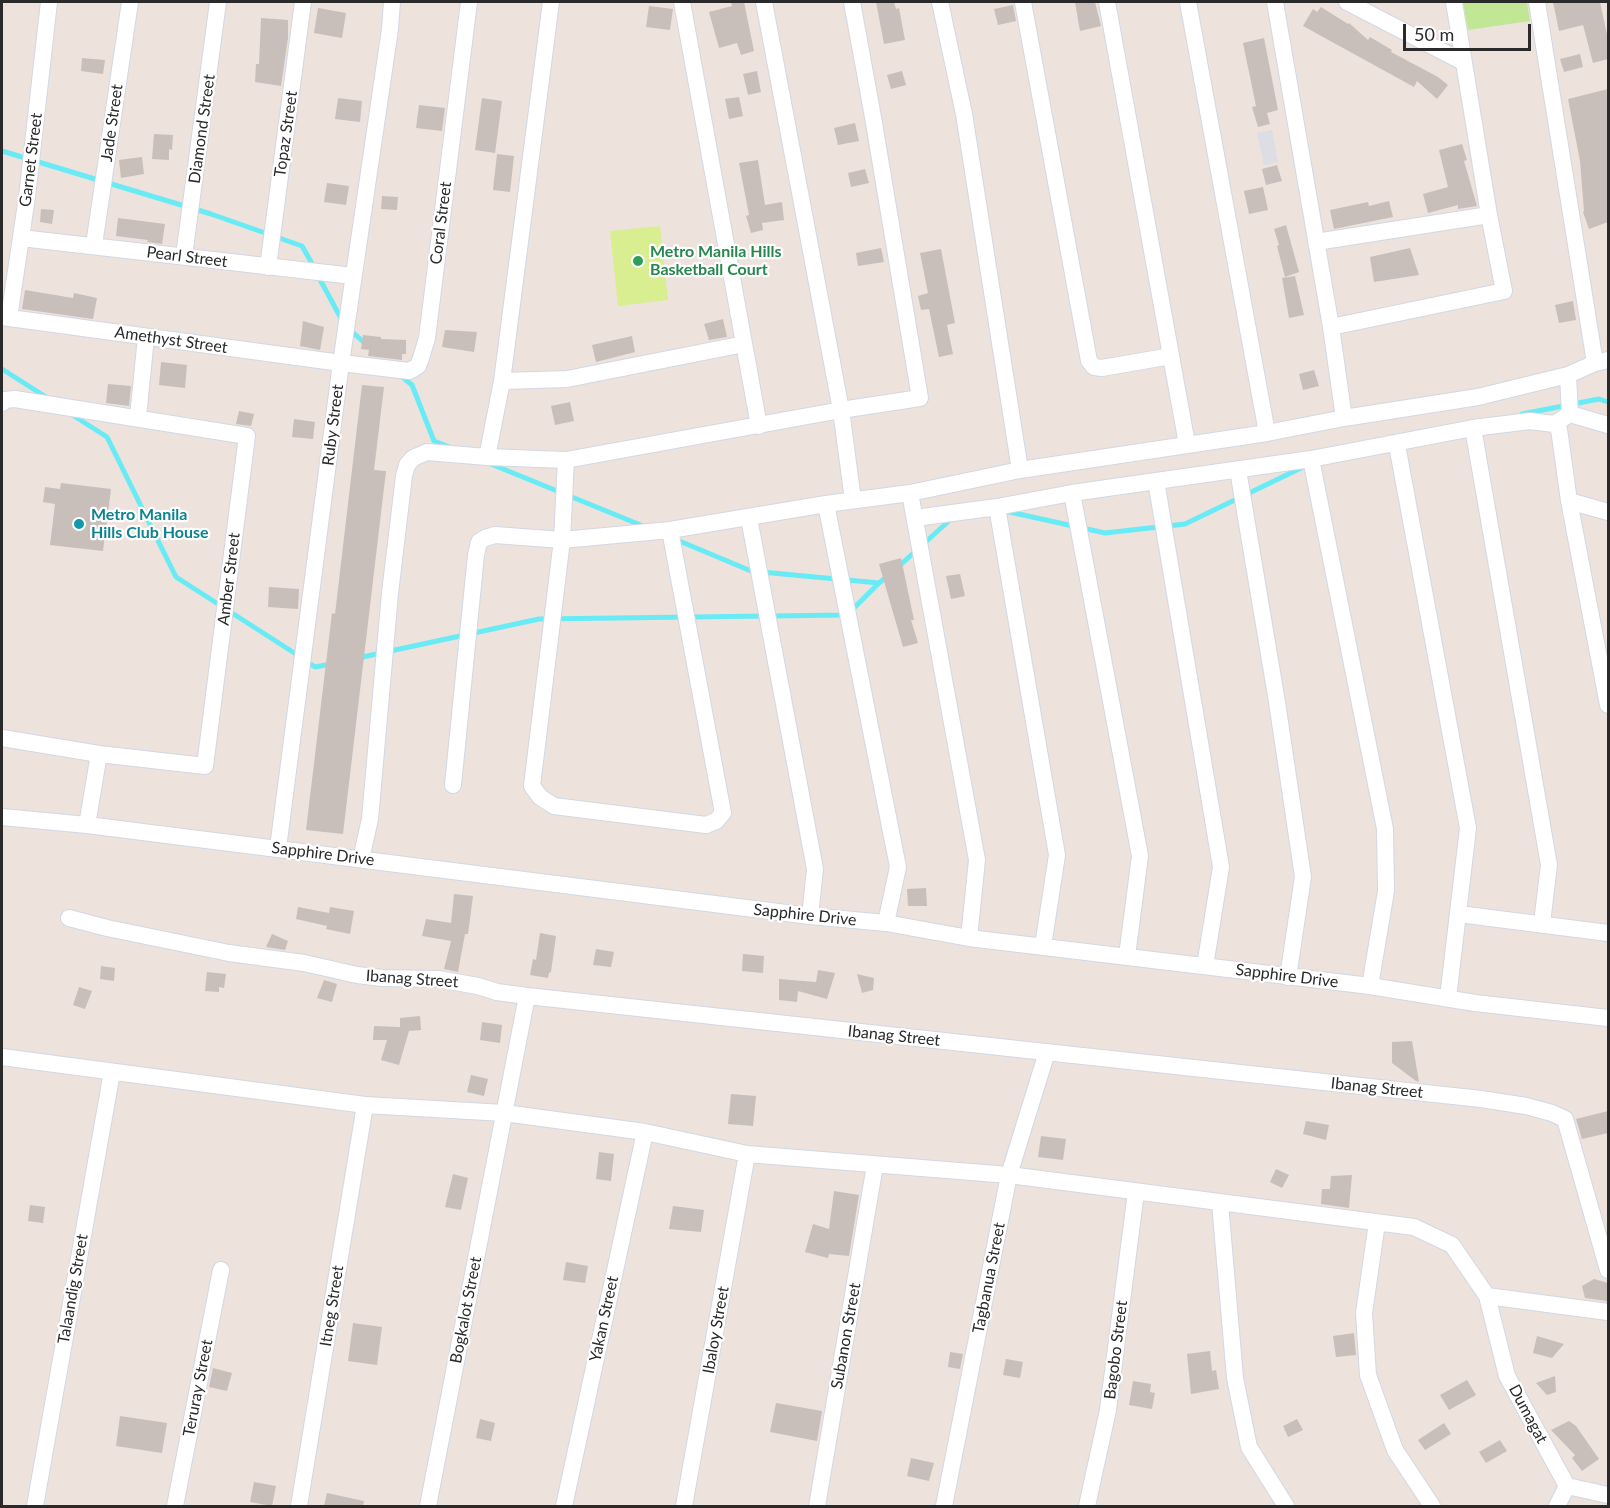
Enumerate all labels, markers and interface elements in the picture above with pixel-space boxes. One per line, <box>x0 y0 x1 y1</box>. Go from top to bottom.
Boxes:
scale bar <box>1406 12 1534 50</box>
text: 50 m <box>1414 23 1454 45</box>
street label: Diamond Street <box>185 73 219 185</box>
street label: Jade Street <box>97 83 127 163</box>
street label: Topaz Street <box>270 90 302 178</box>
street label: Garnet Street <box>16 112 46 208</box>
street label: Coral Street <box>426 181 456 265</box>
place label: Metro Manila Hills Basketball Court <box>650 242 781 280</box>
street label: Pearl Street <box>145 243 229 271</box>
marker: Metro Manila Hills Basketball Court <box>631 254 645 268</box>
street label: Amethyst Street <box>113 323 229 357</box>
street label: Ruby Street <box>318 383 348 467</box>
place label: Metro Manila Hills Club House <box>91 505 209 543</box>
marker: Metro Manila Hills Club House <box>72 517 86 531</box>
street label: Amber Street <box>214 531 244 627</box>
street label: Sapphire Drive <box>271 838 375 870</box>
street label: Sapphire Drive <box>753 900 857 930</box>
street label: Sapphire Drive <box>1235 960 1339 992</box>
street label: Ibanag Street <box>365 966 459 992</box>
street label: Ibanag Street <box>847 1022 941 1050</box>
street label: Ibanag Street <box>1330 1074 1424 1102</box>
street label: Tagbanua Street <box>969 1221 1009 1335</box>
street label: Talaandig Street <box>54 1232 92 1346</box>
street label: Bogkalot Street <box>446 1255 486 1365</box>
street label: Itneg Street <box>316 1264 348 1348</box>
street label: Yakan Street <box>586 1274 622 1364</box>
street label: Subanon Street <box>827 1281 865 1391</box>
street label: Ibaloy Street <box>699 1285 733 1375</box>
street label: Bagobo Street <box>1100 1299 1132 1401</box>
street label: Teruray Street <box>179 1338 217 1438</box>
street label: Dumagat <box>1505 1381 1551 1447</box>

